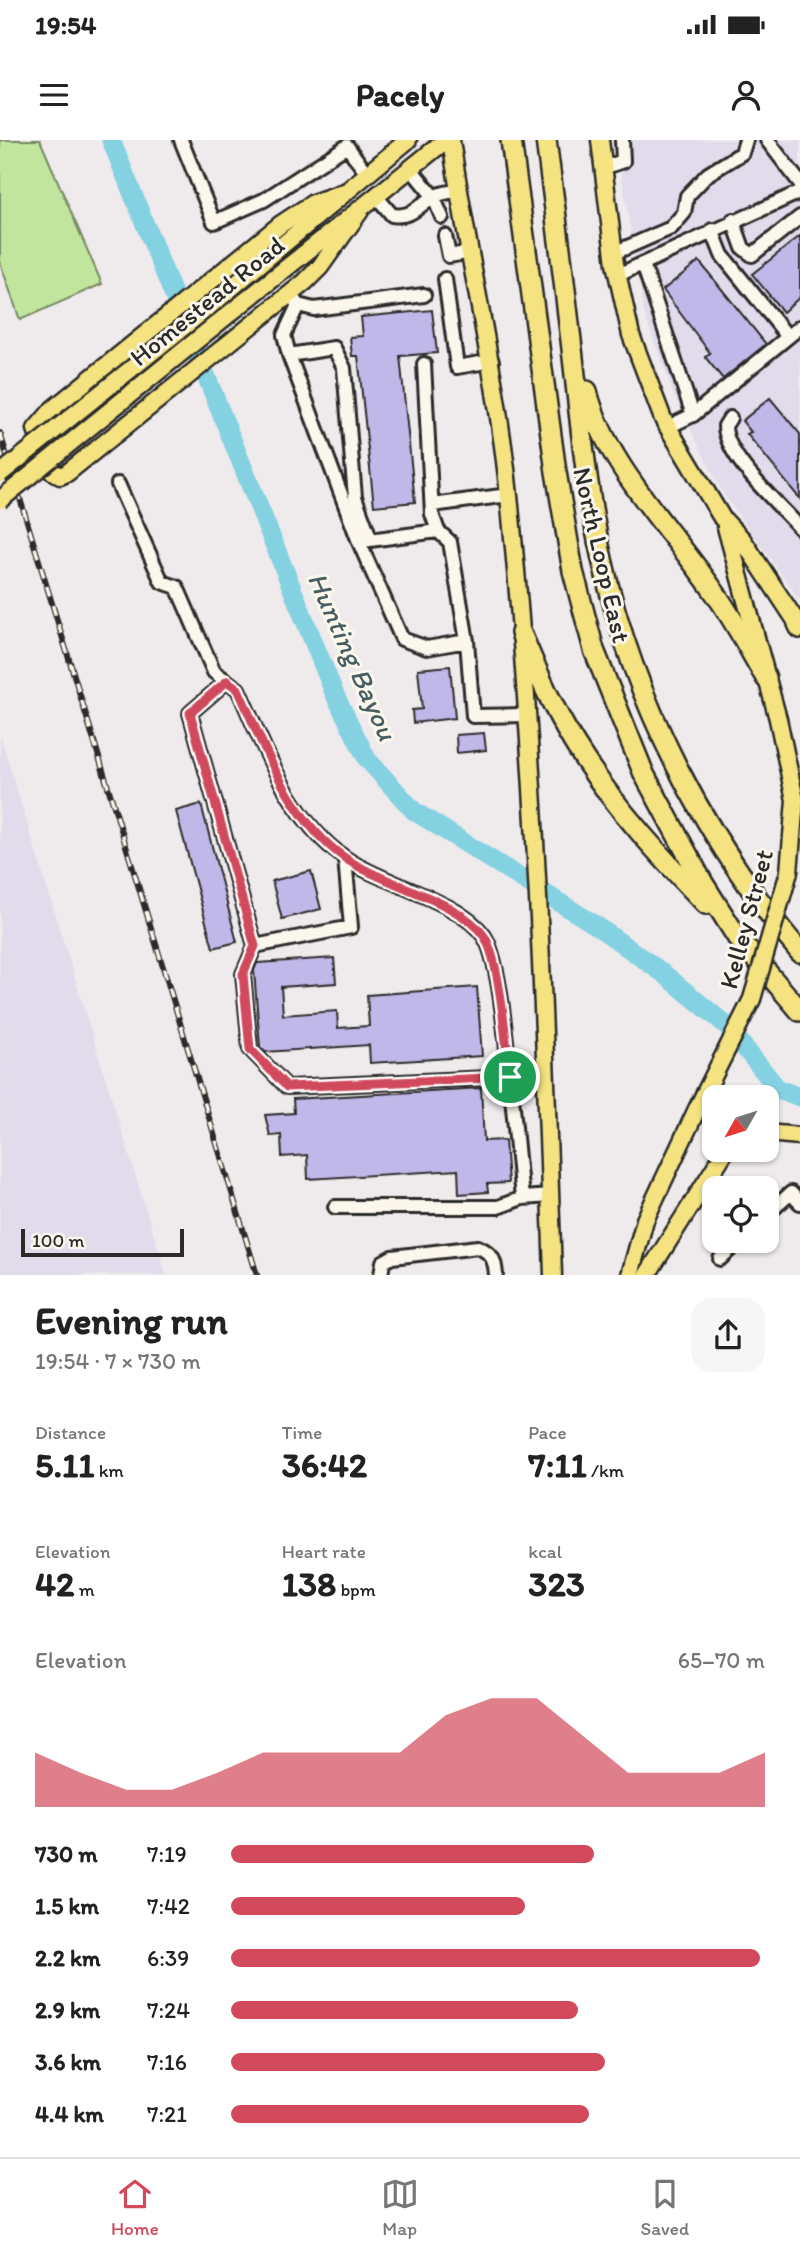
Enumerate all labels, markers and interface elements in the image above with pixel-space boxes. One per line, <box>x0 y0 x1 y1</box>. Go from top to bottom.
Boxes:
text: 19:54 <box>35 9 96 41</box>
icon: menu <box>35 76 73 114</box>
text: Pacely <box>356 76 444 114</box>
icon: person <box>727 76 765 114</box>
street label: Homestead Road <box>123 229 291 373</box>
street label: North Loop East <box>566 464 638 646</box>
water label: Hunting Bayou <box>301 567 405 746</box>
street label: Kelley Street <box>712 846 780 992</box>
pin <box>480 1047 540 1107</box>
icon: arrive <box>491 1058 529 1096</box>
north arrow <box>702 1085 779 1162</box>
map controls <box>702 1085 779 1253</box>
button: locate <box>702 1176 779 1253</box>
scale bar <box>21 1226 184 1258</box>
text: 100 m <box>32 1229 84 1252</box>
text: Evening run <box>35 1298 228 1344</box>
button: share <box>691 1298 765 1372</box>
text: 19:54 · 7 × 730 m <box>35 1347 201 1375</box>
text: Distance <box>35 1421 106 1444</box>
text: Time <box>282 1421 322 1444</box>
text: Pace <box>528 1421 566 1444</box>
text: 5.11 <box>35 1444 94 1486</box>
text: 36:42 <box>282 1444 367 1486</box>
text: 7:11 <box>528 1444 587 1486</box>
text: km <box>94 1459 124 1482</box>
text: /km <box>587 1459 624 1482</box>
text: Elevation <box>35 1540 111 1563</box>
text: Heart rate <box>282 1540 366 1563</box>
text: kcal <box>528 1540 562 1563</box>
text: 42 <box>35 1563 74 1605</box>
text: 138 <box>282 1563 336 1605</box>
text: 323 <box>528 1563 585 1605</box>
text: m <box>74 1578 95 1601</box>
text: bpm <box>336 1578 376 1601</box>
text: Elevation <box>35 1646 126 1674</box>
text: 65–70 m <box>678 1646 765 1674</box>
text: 730 m <box>35 1840 98 1868</box>
text: 7:19 <box>147 1840 187 1868</box>
text: 1.5 km <box>35 1892 99 1920</box>
text: 7:42 <box>147 1892 190 1920</box>
text: 2.2 km <box>35 1944 100 1972</box>
text: 6:39 <box>147 1944 189 1972</box>
text: 2.9 km <box>35 1996 100 2024</box>
text: 7:24 <box>147 1996 190 2024</box>
text: 3.6 km <box>35 2048 101 2076</box>
text: 7:16 <box>147 2048 187 2076</box>
text: 4.4 km <box>35 2100 104 2128</box>
text: 7:21 <box>147 2100 187 2128</box>
tab: Home <box>111 2175 159 2240</box>
tab: Map <box>381 2175 419 2240</box>
tab: Saved <box>641 2175 689 2240</box>

